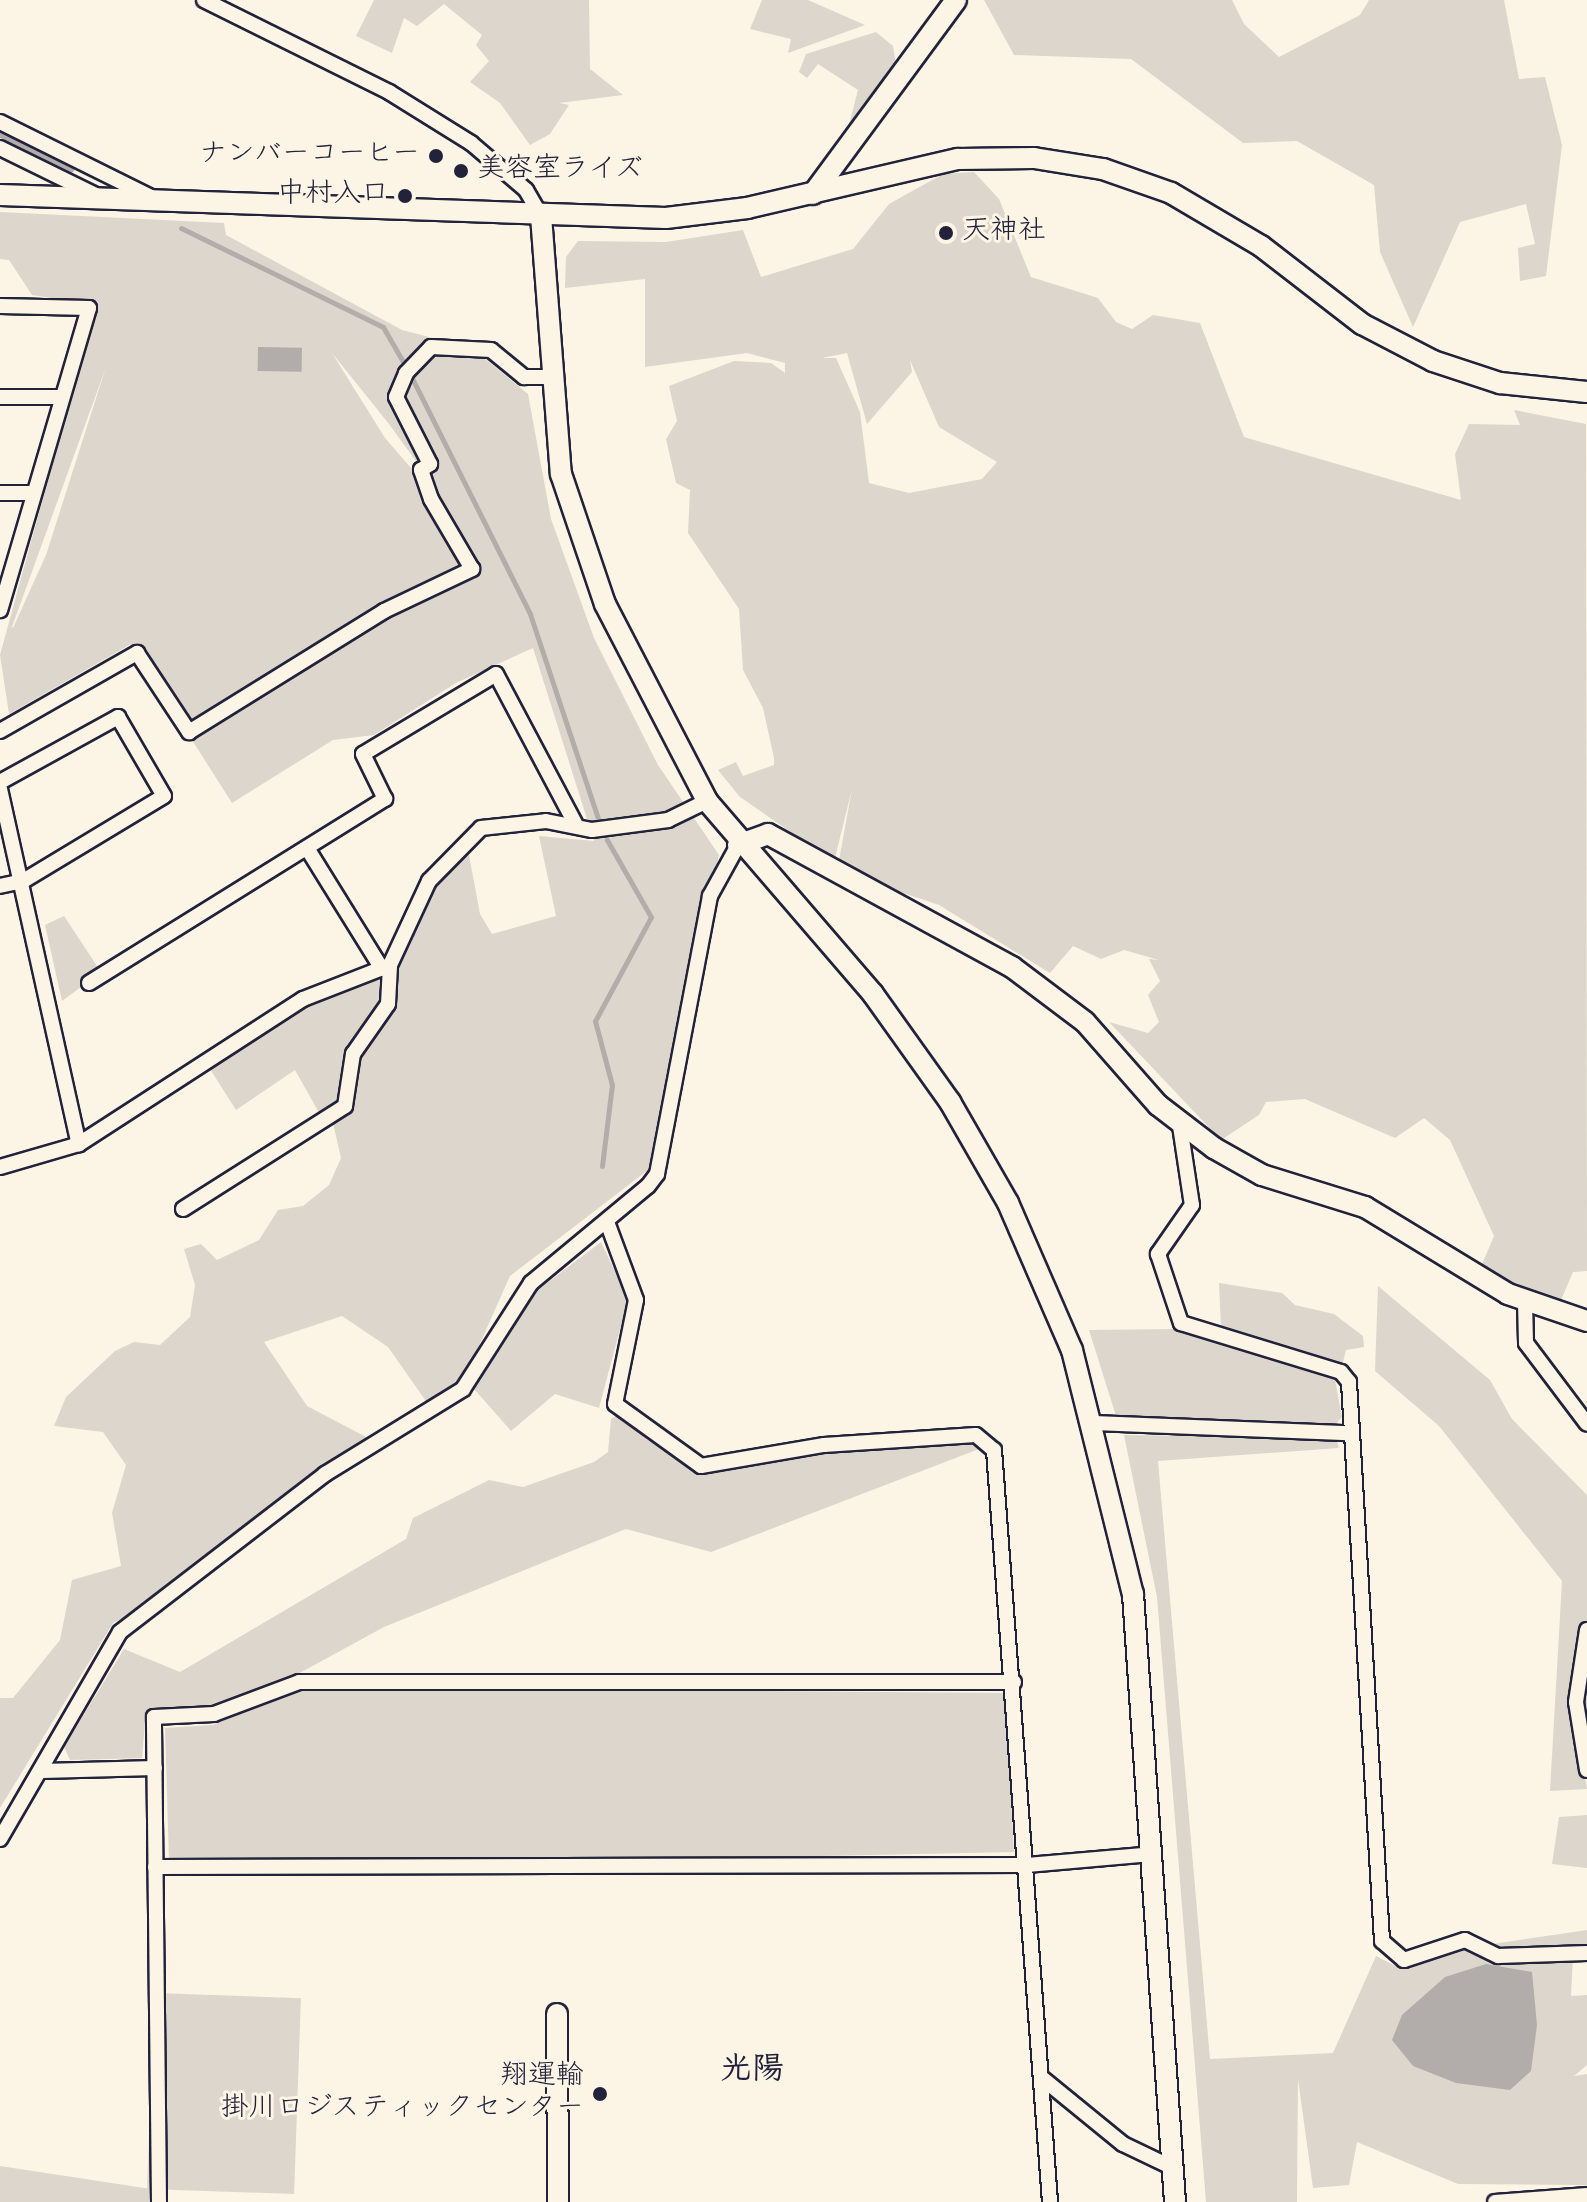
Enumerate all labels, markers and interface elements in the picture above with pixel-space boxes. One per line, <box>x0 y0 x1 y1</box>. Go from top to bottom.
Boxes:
place label: ナンバーコーヒー <box>198 139 420 173</box>
marker: ナンバーコーヒー <box>427 147 445 165</box>
place label: 美容室ライズ <box>477 154 645 188</box>
marker: 美容室ライズ <box>452 162 470 180</box>
place label: 中村入口 <box>277 179 389 213</box>
marker: 中村入口 <box>396 187 414 205</box>
place label: 天神社 <box>962 216 1046 250</box>
marker: 天神社 <box>937 224 955 242</box>
district label: 光陽 <box>720 2053 784 2091</box>
place label: 翔運輸 掛川ロジスティックセンター <box>220 2061 584 2127</box>
marker: 翔運輸 掛川ロジスティックセンター <box>591 2085 609 2103</box>

